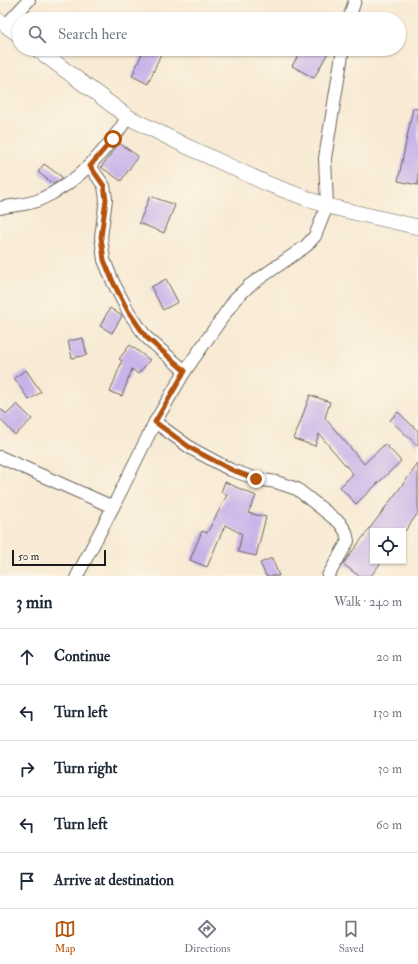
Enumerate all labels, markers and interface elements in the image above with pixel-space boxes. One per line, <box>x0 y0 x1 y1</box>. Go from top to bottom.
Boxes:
search box <box>12 12 406 56</box>
icon: search <box>26 23 48 45</box>
text: Search here <box>58 25 127 44</box>
route start <box>104 130 122 148</box>
route end <box>247 470 265 488</box>
map controls <box>370 528 406 564</box>
button: locate <box>370 528 406 564</box>
scale bar <box>12 548 106 567</box>
text: 50 m <box>18 550 39 563</box>
text: 3 min <box>16 592 53 613</box>
text: Walk · 240 m <box>334 594 402 610</box>
icon: ahead <box>16 646 38 668</box>
text: Continue <box>54 647 110 666</box>
text: 20 m <box>376 649 402 665</box>
icon: left <box>16 702 38 724</box>
text: Turn left <box>54 703 108 722</box>
text: 130 m <box>373 705 402 721</box>
icon: right <box>16 758 38 780</box>
text: Turn right <box>54 759 117 778</box>
text: 30 m <box>378 761 402 777</box>
icon: left <box>16 814 38 836</box>
text: Turn left <box>54 815 108 834</box>
text: 60 m <box>376 817 402 833</box>
icon: arrive <box>16 870 38 892</box>
text: Arrive at destination <box>54 871 174 890</box>
tab: Map <box>54 918 76 955</box>
tab: Directions <box>184 918 231 955</box>
tab: Saved <box>339 918 364 955</box>

